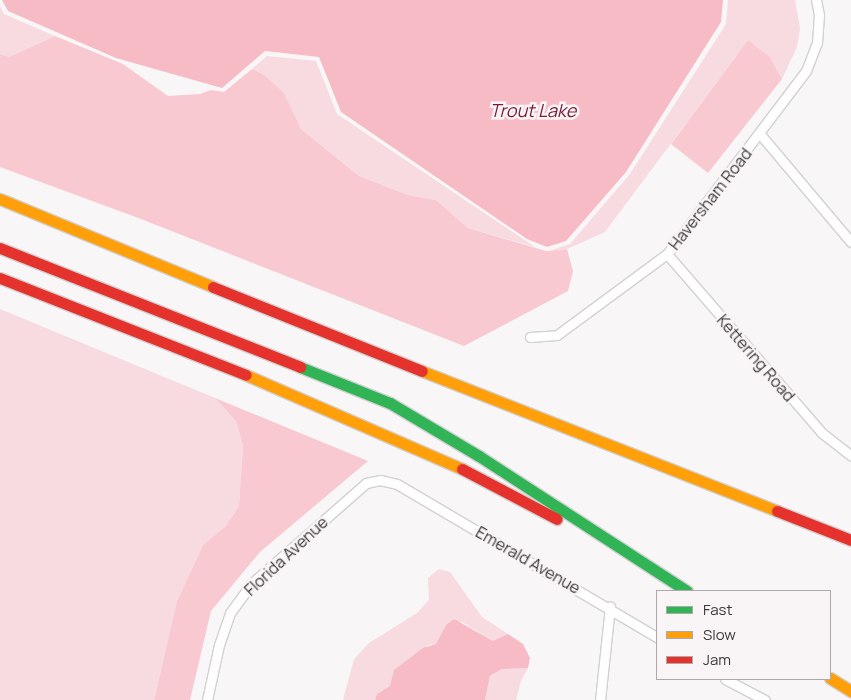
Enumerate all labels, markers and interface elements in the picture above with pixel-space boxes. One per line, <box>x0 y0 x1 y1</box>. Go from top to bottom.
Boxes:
water label: Trout Lake <box>490 99 576 121</box>
street label: Haversham Road <box>664 144 756 254</box>
street label: Kettering Road <box>713 311 799 405</box>
street label: Florida Avenue <box>240 512 332 600</box>
street label: Emerald Avenue <box>472 522 584 598</box>
legend <box>656 590 831 680</box>
text: Fast <box>703 599 732 620</box>
text: Slow <box>703 624 736 645</box>
text: Jam <box>703 649 731 670</box>

